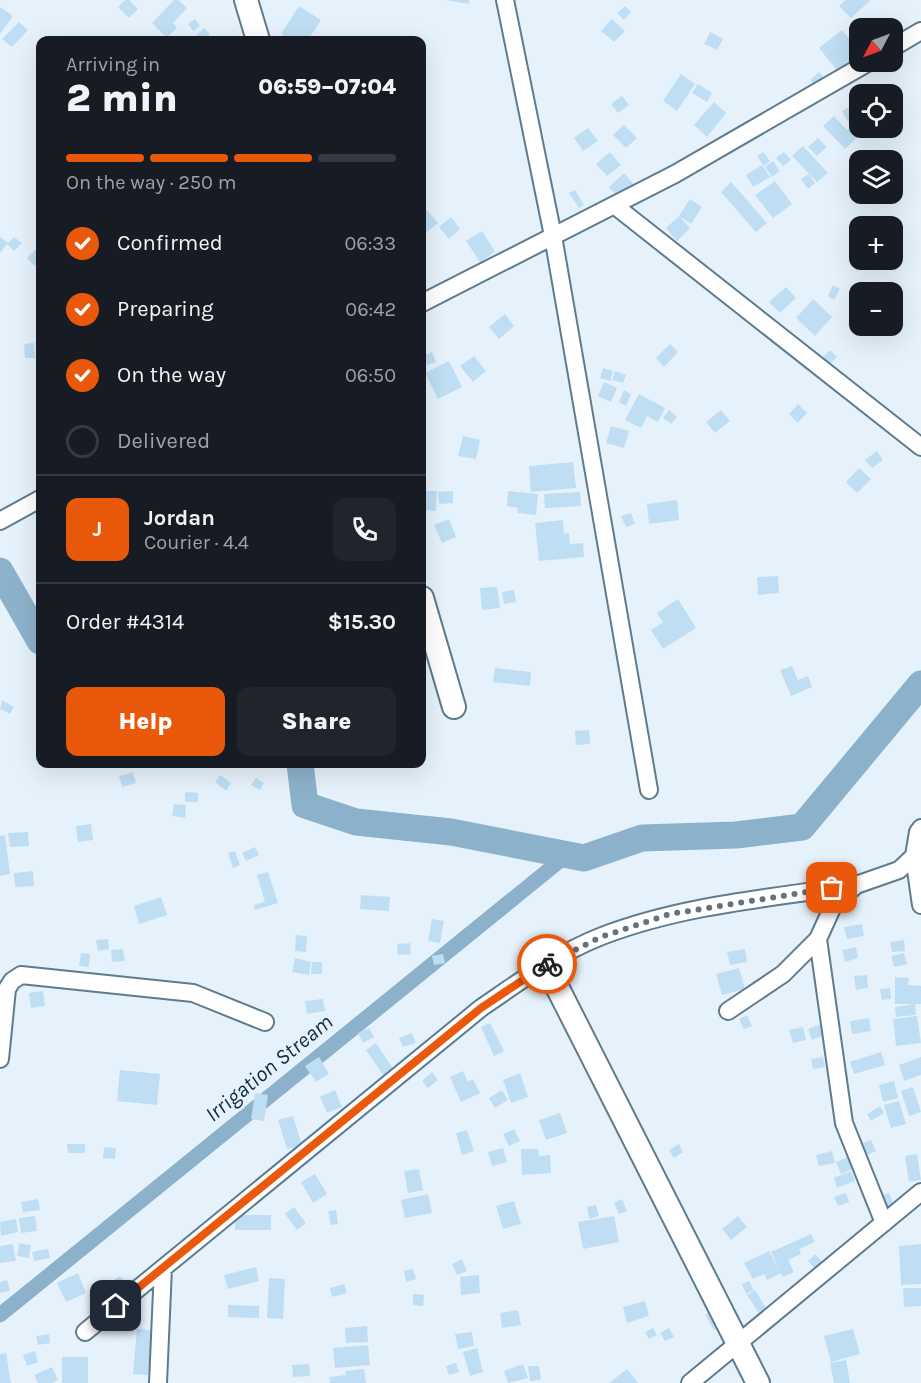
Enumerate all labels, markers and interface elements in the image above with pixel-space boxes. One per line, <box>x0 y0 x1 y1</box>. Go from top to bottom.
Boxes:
north arrow <box>849 18 903 72</box>
map controls <box>849 18 903 336</box>
text: Arriving in <box>66 53 160 76</box>
text: 06:59–07:04 <box>258 74 396 100</box>
text: 2 min <box>66 75 178 121</box>
button: locate <box>849 84 903 138</box>
button: layers <box>849 150 903 204</box>
text: On the way · 250 m <box>66 171 236 194</box>
button: + <box>849 216 903 270</box>
icon: check <box>66 227 99 260</box>
text: Confirmed <box>117 230 223 256</box>
text: 06:33 <box>344 232 396 255</box>
button: − <box>849 282 903 336</box>
icon: check <box>66 293 99 326</box>
text: Preparing <box>117 296 214 322</box>
text: 06:42 <box>345 298 396 321</box>
icon: check <box>66 359 99 392</box>
text: On the way <box>117 362 226 388</box>
text: 06:50 <box>345 364 396 387</box>
text: Delivered <box>117 428 210 454</box>
button: phone <box>333 498 396 561</box>
text: Jordan <box>144 505 215 531</box>
text: J <box>93 516 102 542</box>
text: Courier · 4.4 <box>144 531 249 554</box>
text: Order #4314 <box>66 609 184 635</box>
text: $15.30 <box>328 609 396 635</box>
button: Help <box>66 687 225 756</box>
button: Share <box>237 687 396 756</box>
pin <box>806 862 857 913</box>
icon: bag <box>815 871 848 904</box>
courier <box>517 934 577 994</box>
icon: bike <box>531 948 564 981</box>
water label: Irrigation Stream <box>200 1009 338 1127</box>
pin <box>90 1280 141 1331</box>
icon: home <box>99 1289 132 1322</box>

